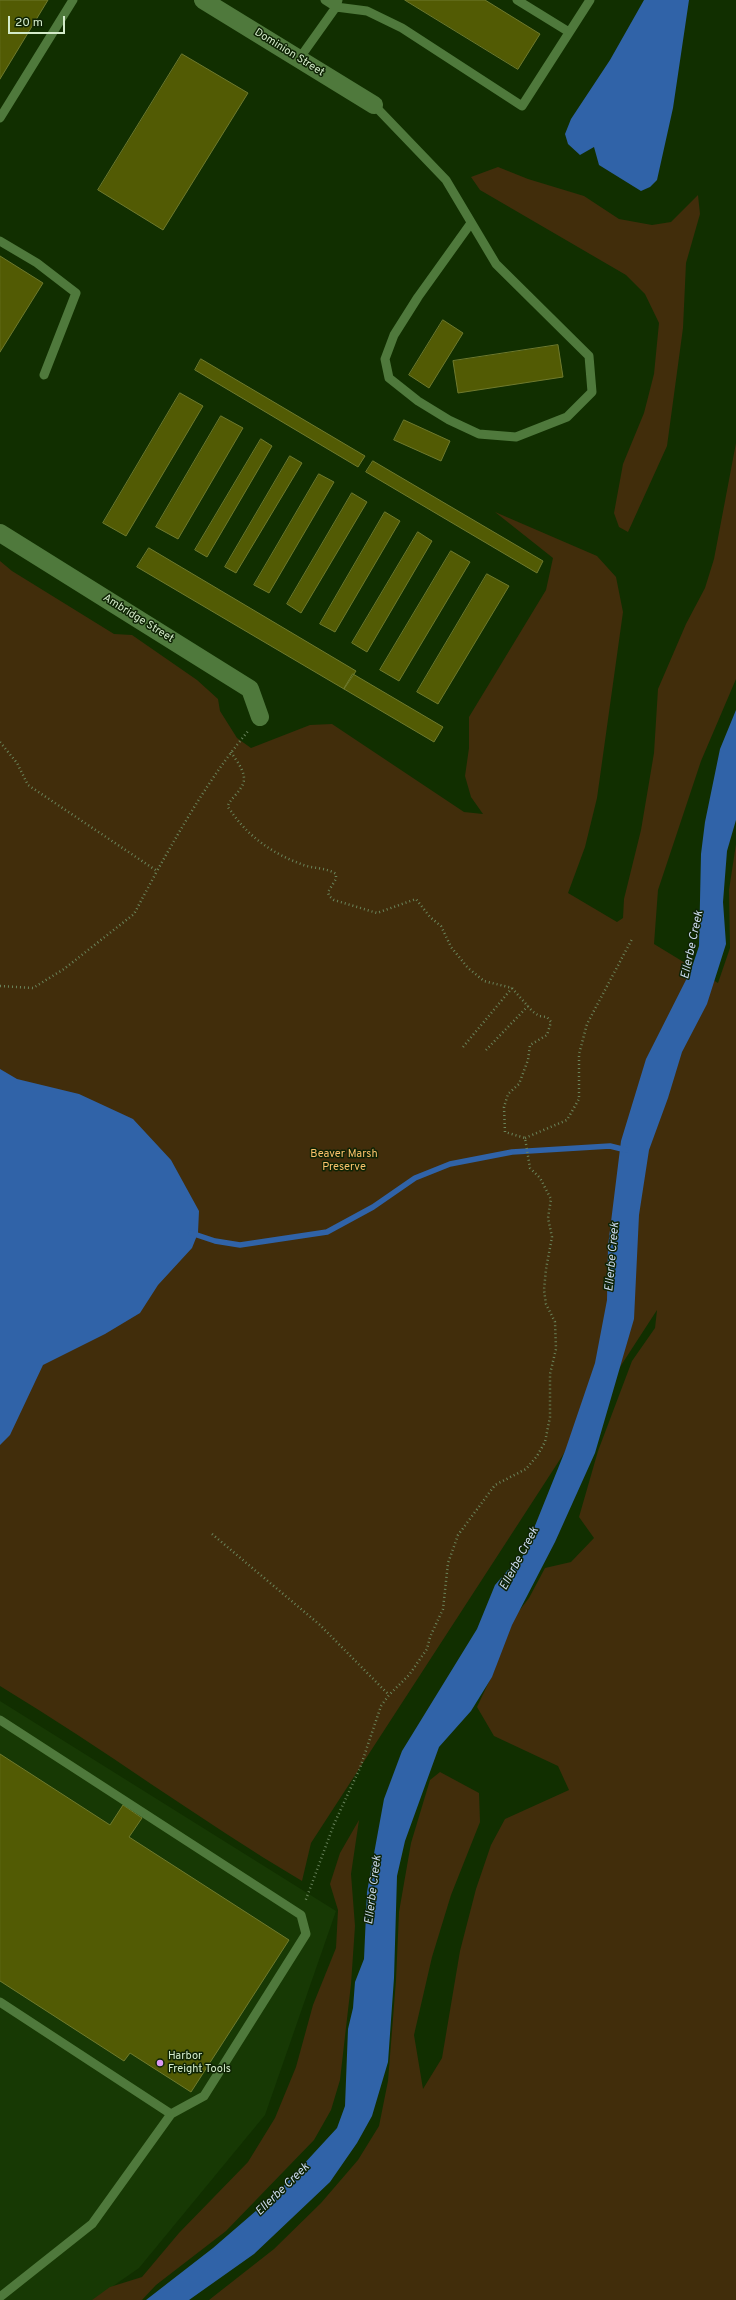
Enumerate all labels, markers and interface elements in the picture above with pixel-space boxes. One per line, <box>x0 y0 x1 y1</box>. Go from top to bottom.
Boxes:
scale bar <box>10 8 67 34</box>
text: 20 m <box>15 15 43 31</box>
street label: Dominion Street <box>252 26 326 80</box>
street label: Ambridge Street <box>100 592 176 646</box>
water label: Ellerbe Creek <box>679 910 707 980</box>
park label: Beaver Marsh Preserve <box>310 1148 378 1174</box>
water label: Ellerbe Creek <box>603 1222 623 1292</box>
water label: Ellerbe Creek <box>497 1525 543 1593</box>
water label: Ellerbe Creek <box>363 1855 385 1925</box>
place label: Harbor Freight Tools <box>168 2050 231 2076</box>
marker: Harbor Freight Tools <box>155 2058 165 2068</box>
water label: Ellerbe Creek <box>253 2161 313 2219</box>

